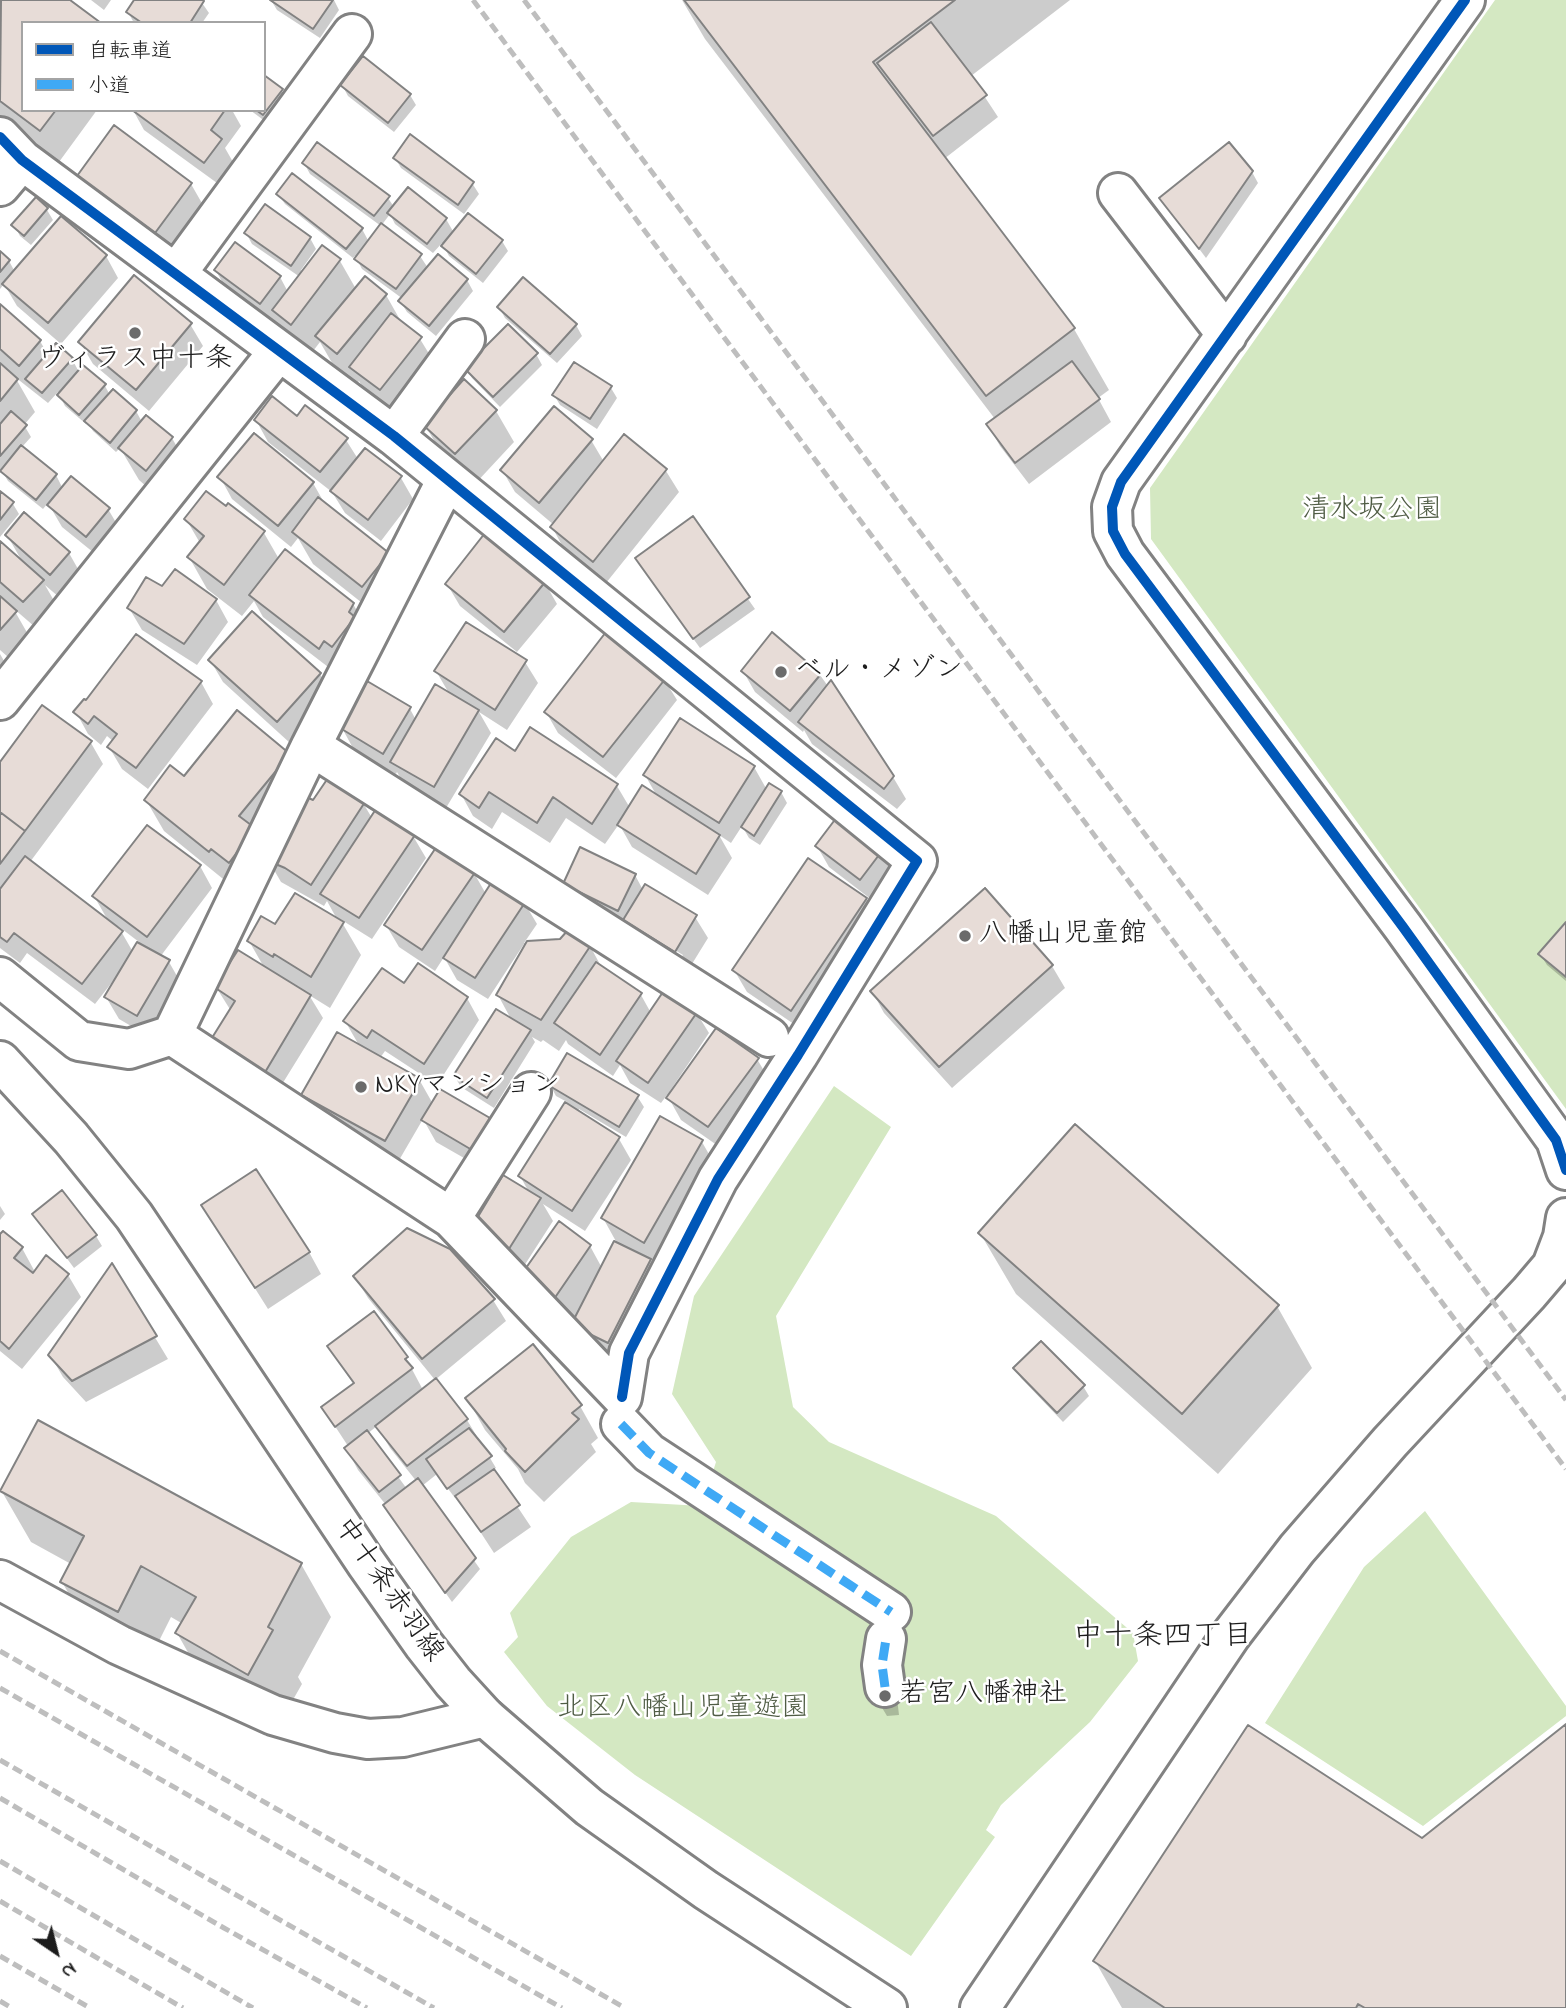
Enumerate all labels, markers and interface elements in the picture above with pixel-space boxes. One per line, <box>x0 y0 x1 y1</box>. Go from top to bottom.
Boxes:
legend <box>21 21 266 112</box>
text: 自転車道 <box>88 37 172 67</box>
text: 小道 <box>88 72 130 102</box>
marker: ヴィラス中十条 <box>127 325 143 341</box>
place label: ヴィラス中十条 <box>37 344 233 378</box>
park label: 清水坂公園 <box>1302 495 1442 529</box>
place label: ベル・メゾン <box>795 655 963 689</box>
marker: ベル・メゾン <box>773 664 789 680</box>
place label: 八幡山児童館 <box>979 919 1147 953</box>
marker: 八幡山児童館 <box>957 928 973 944</box>
place label: NKYマンション <box>375 1070 560 1104</box>
marker: NKYマンション <box>353 1079 369 1095</box>
street label: 中十条赤羽線 <box>325 1513 449 1669</box>
district label: 中十条四丁目 <box>1073 1621 1253 1657</box>
place label: 若宮八幡神社 <box>899 1679 1067 1713</box>
marker: 若宮八幡神社 <box>877 1688 893 1704</box>
park label: 北区八幡山児童遊園 <box>557 1693 809 1727</box>
north arrow <box>21 1917 91 1987</box>
text: N <box>55 1955 81 1984</box>

